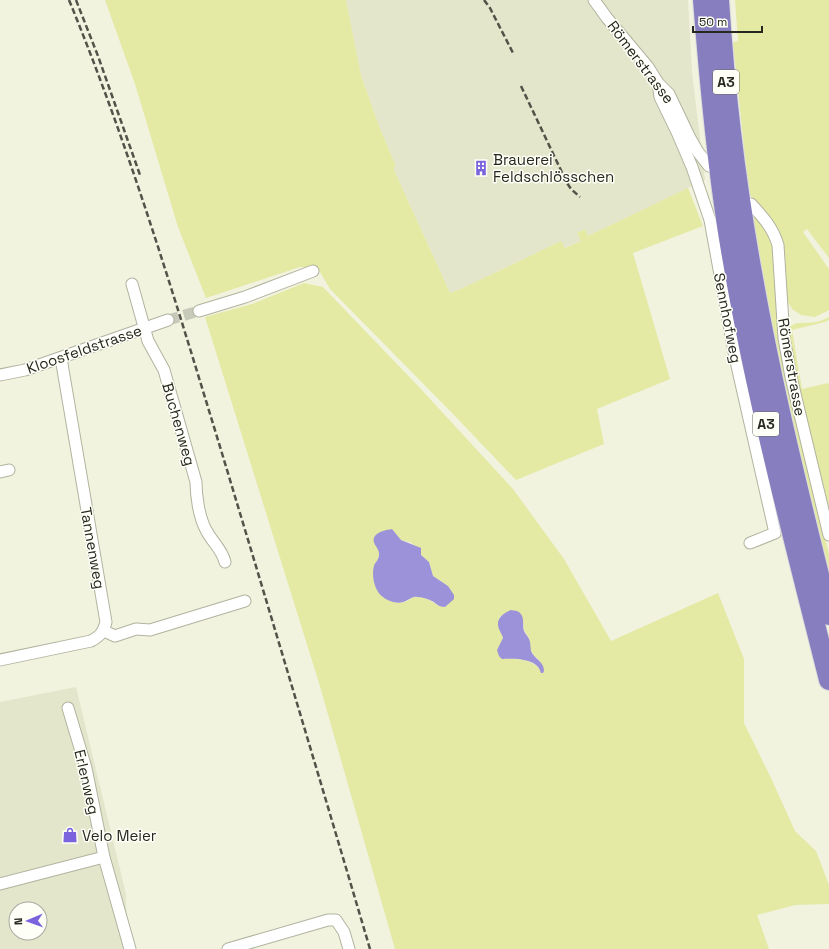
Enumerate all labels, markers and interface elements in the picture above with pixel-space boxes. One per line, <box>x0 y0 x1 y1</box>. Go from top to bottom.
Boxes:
scale bar <box>693 8 762 34</box>
text: 50 m <box>699 14 727 30</box>
street label: Römerstrasse <box>604 17 679 107</box>
road number: A3 <box>713 70 739 94</box>
place label: Brauerei Feldschlösschen <box>493 150 614 186</box>
building icon: Brauerei Feldschlösschen <box>472 159 490 177</box>
street label: Sennhofweg <box>710 271 746 365</box>
street label: Römerstrasse <box>774 316 810 418</box>
street label: Kloosfeldstrasse <box>24 320 144 378</box>
street label: Buchenweg <box>158 380 200 468</box>
road number: A3 <box>753 412 779 436</box>
street label: Tannenweg <box>76 506 110 590</box>
street label: Erlenweg <box>70 748 104 816</box>
shop icon: Velo Meier <box>61 826 79 844</box>
place label: Velo Meier <box>82 826 157 845</box>
north arrow <box>8 901 48 941</box>
text: N <box>11 917 25 925</box>

